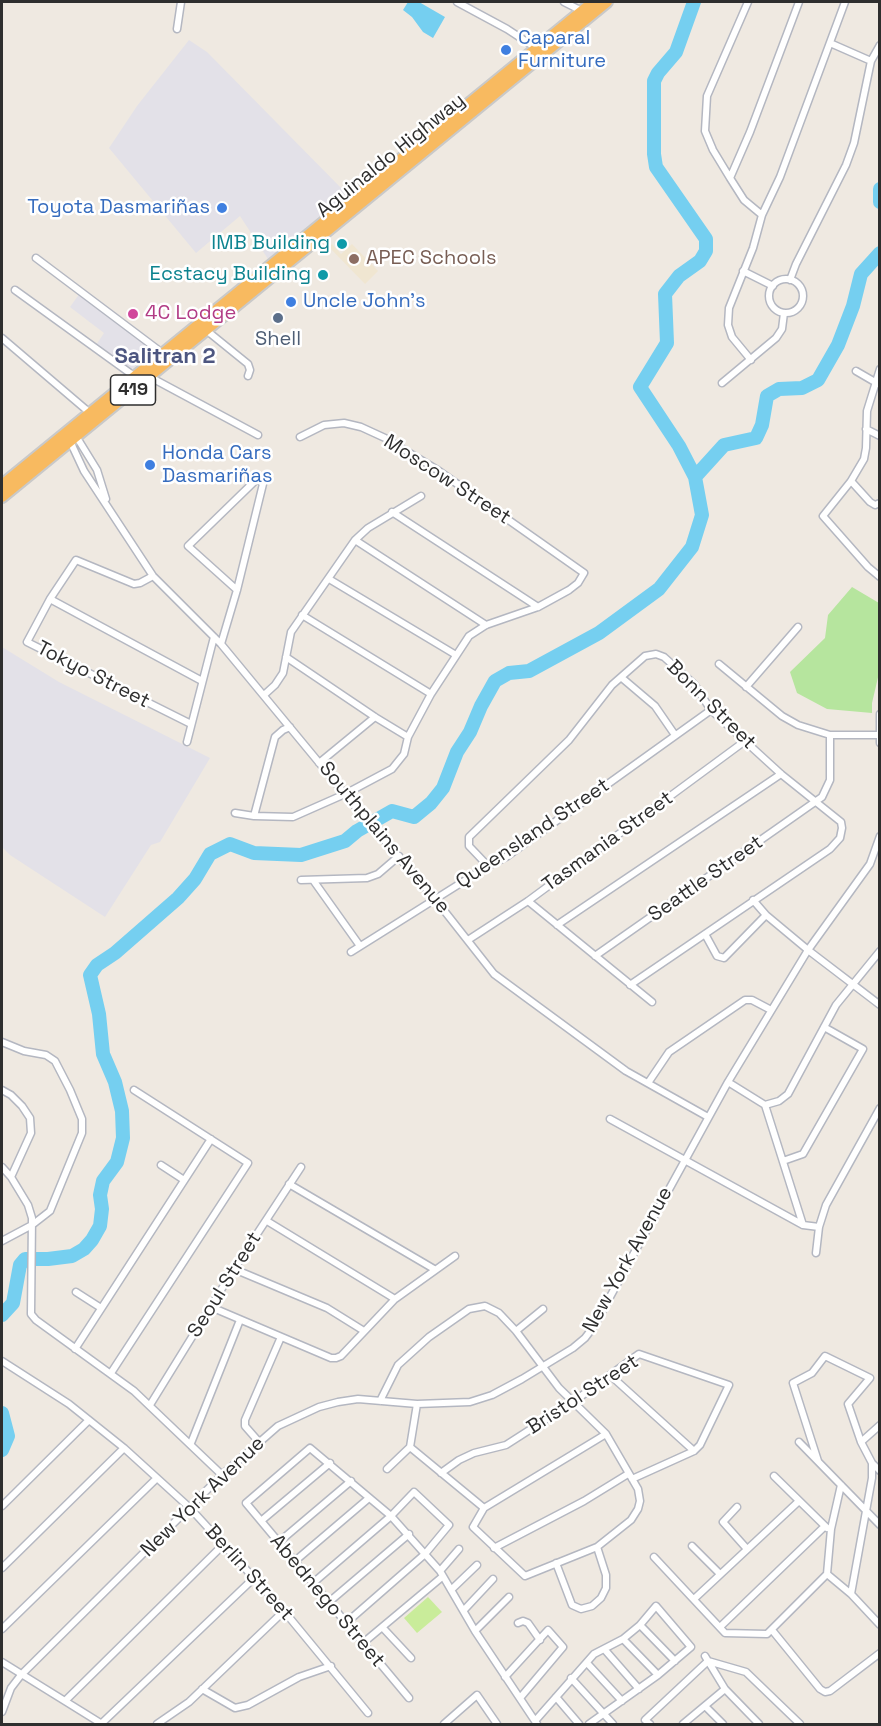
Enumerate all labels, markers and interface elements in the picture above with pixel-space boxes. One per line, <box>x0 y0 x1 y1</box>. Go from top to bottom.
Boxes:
place label: Caparal Furniture <box>518 27 606 74</box>
marker: Caparal Furniture <box>499 43 513 57</box>
street label: Aguinaldo Highway <box>312 89 470 223</box>
place label: Toyota Dasmariñas <box>27 196 210 220</box>
marker: Toyota Dasmariñas <box>215 201 229 215</box>
place label: IMB Building <box>211 232 330 256</box>
marker: IMB Building <box>335 237 349 251</box>
place label: APEC Schools <box>366 247 496 271</box>
marker: APEC Schools <box>347 252 361 266</box>
place label: Ecstacy Building <box>150 263 311 287</box>
marker: Ecstacy Building <box>316 268 330 282</box>
place label: Uncle John's <box>303 290 426 314</box>
marker: Uncle John's <box>284 295 298 309</box>
place label: 4C Lodge <box>145 302 236 326</box>
marker: 4C Lodge <box>126 307 140 321</box>
marker: Shell <box>271 311 285 325</box>
place label: Shell <box>255 328 301 352</box>
district label: Salitran 2 <box>114 344 216 370</box>
road number: 419 <box>110 375 156 405</box>
street label: Moscow Street <box>379 430 515 530</box>
place label: Honda Cars Dasmariñas <box>162 442 273 489</box>
marker: Honda Cars Dasmariñas <box>143 458 157 472</box>
street label: Tokyo Street <box>32 636 154 714</box>
street label: Bonn Street <box>661 655 761 755</box>
street label: Southplains Avenue <box>313 757 455 919</box>
street label: Queensland Street <box>452 774 614 894</box>
street label: Tasmania Street <box>538 787 678 897</box>
street label: Seattle Street <box>644 831 768 927</box>
street label: New York Avenue <box>578 1183 678 1337</box>
street label: Seoul Street <box>183 1228 267 1342</box>
street label: Bristol Street <box>523 1350 643 1440</box>
street label: New York Avenue <box>136 1432 270 1562</box>
street label: Berlin Street <box>200 1520 298 1626</box>
street label: Abednego Street <box>265 1530 389 1672</box>

